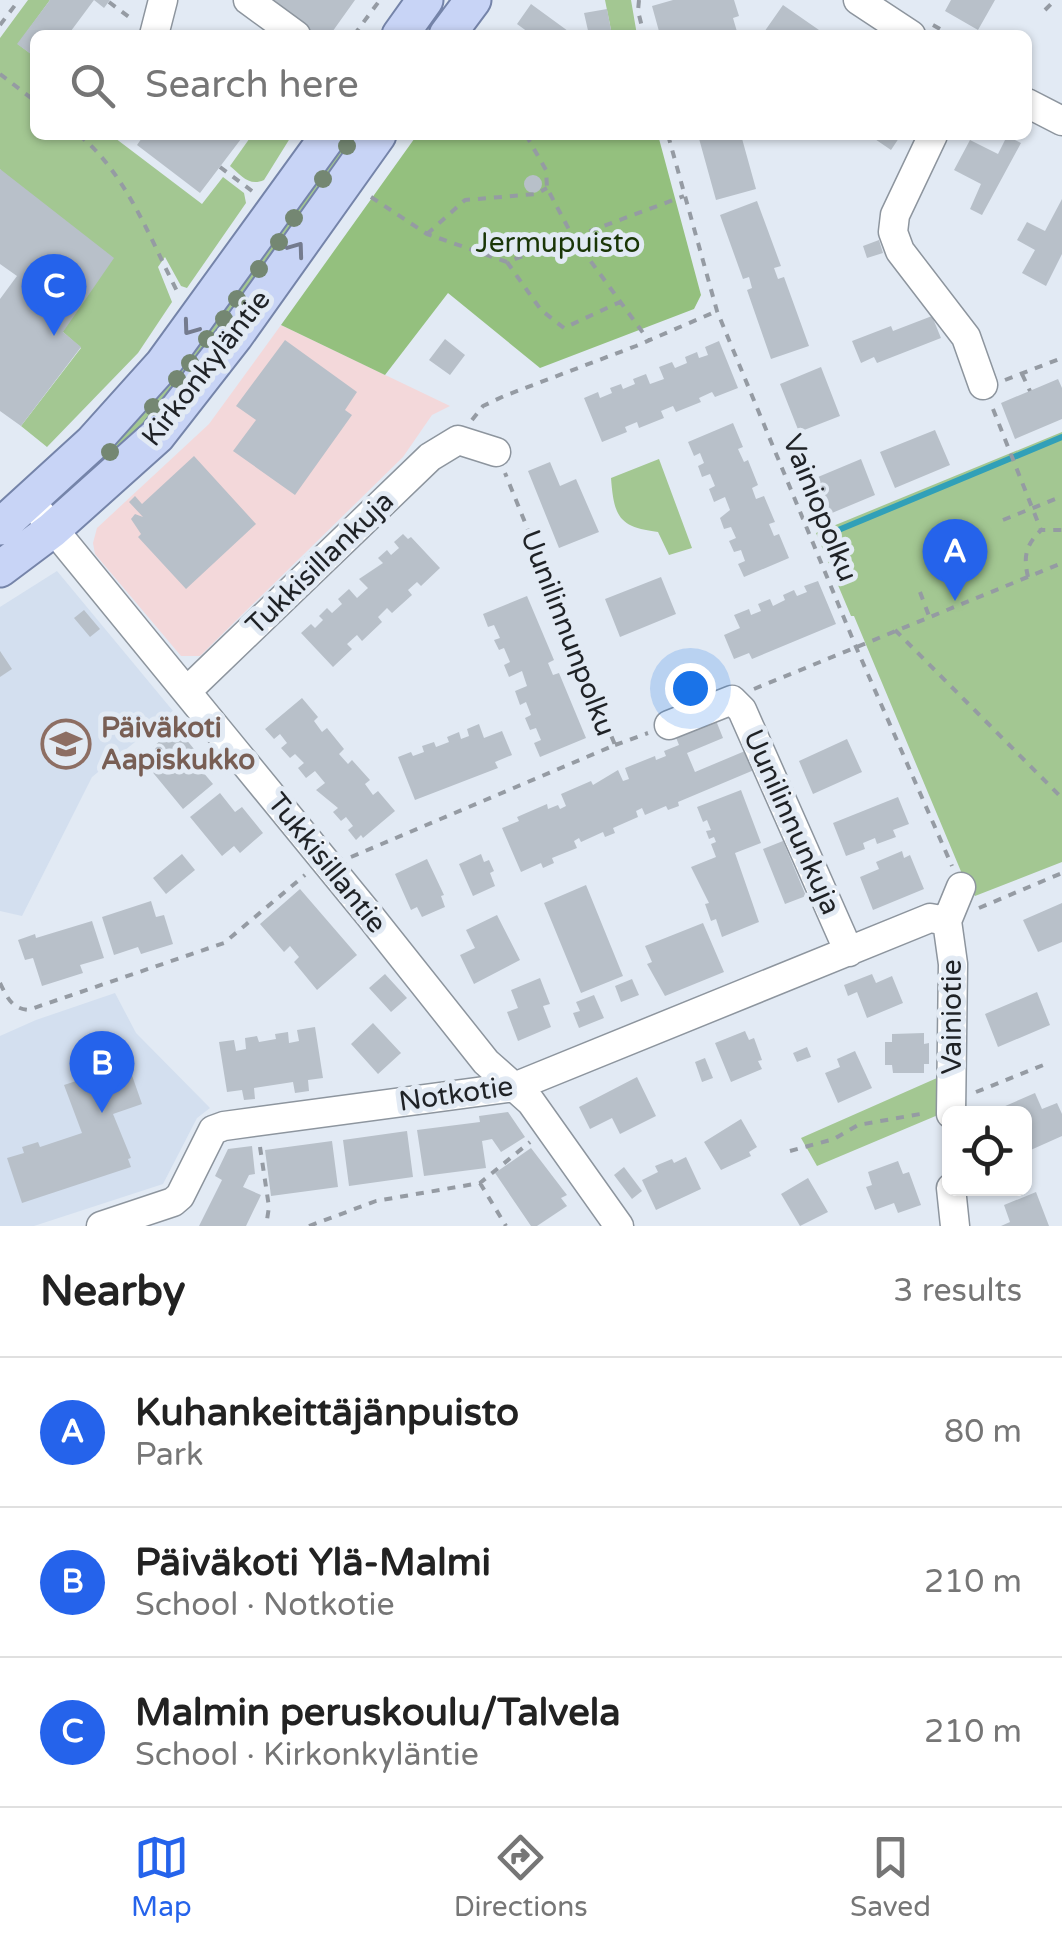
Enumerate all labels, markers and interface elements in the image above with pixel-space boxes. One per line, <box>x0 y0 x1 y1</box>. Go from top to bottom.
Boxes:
search box <box>30 30 1032 140</box>
icon: search <box>65 58 120 113</box>
text: Search here <box>145 62 359 108</box>
park label: Jermupuisto <box>476 226 640 260</box>
one-way arrow <box>285 242 303 260</box>
pin: C <box>22 254 86 336</box>
street label: Kirkonkyläntie <box>134 283 278 453</box>
one-way arrow <box>185 317 202 335</box>
street label: Vainiopolku <box>775 429 865 587</box>
street label: Tukkisillankuja <box>239 484 401 642</box>
pin: A <box>922 518 988 601</box>
street label: Uunilinnunpolku <box>513 525 623 741</box>
your location <box>665 663 716 714</box>
place label: Päiväkoti Aapiskukko <box>101 711 255 777</box>
school or university icon: Päiväkoti Aapiskukko <box>40 718 92 770</box>
street label: Uunilinnunkuja <box>736 724 848 920</box>
street label: Tukkisillantie <box>260 786 394 940</box>
street label: Vainiotie <box>935 959 969 1075</box>
pin: B <box>70 1030 134 1113</box>
street label: Notkotie <box>397 1069 515 1119</box>
map controls <box>942 1106 1032 1196</box>
button: locate <box>942 1106 1032 1196</box>
text: Nearby <box>40 1266 185 1317</box>
text: 3 results <box>893 1272 1022 1310</box>
text: Kuhankeittäjänpuisto <box>135 1390 519 1436</box>
text: A <box>61 1413 84 1451</box>
text: 80 m <box>944 1413 1022 1451</box>
text: Park <box>135 1436 203 1474</box>
text: Päiväkoti Ylä-Malmi <box>135 1540 491 1586</box>
text: B <box>61 1563 84 1601</box>
text: 210 m <box>924 1563 1022 1601</box>
text: School · Notkotie <box>135 1586 395 1624</box>
text: Malmin peruskoulu/Talvela <box>135 1690 621 1736</box>
text: C <box>61 1713 84 1751</box>
text: 210 m <box>924 1713 1022 1751</box>
text: School · Kirkonkyläntie <box>135 1736 479 1774</box>
tab: Map <box>131 1830 192 1924</box>
tab: Directions <box>454 1830 588 1924</box>
tab: Saved <box>850 1830 931 1924</box>

